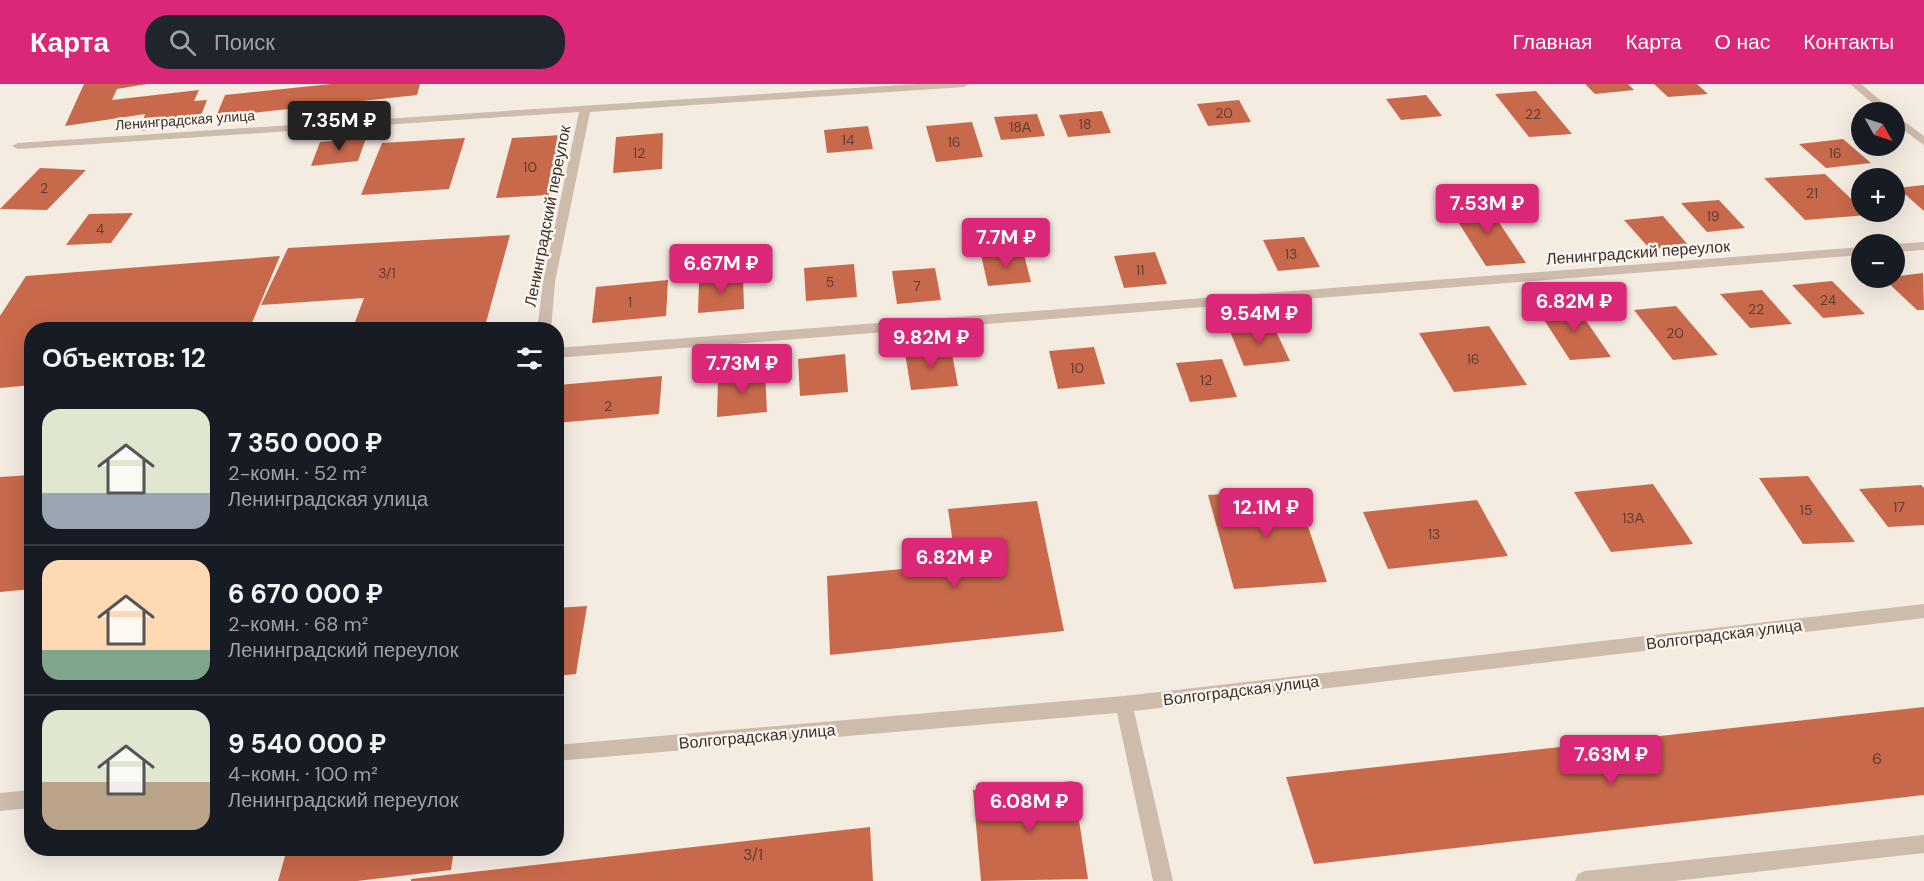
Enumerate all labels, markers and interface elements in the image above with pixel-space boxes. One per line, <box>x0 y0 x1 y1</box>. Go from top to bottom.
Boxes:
search box <box>145 15 565 69</box>
text: Карта <box>30 24 109 61</box>
icon: search <box>166 26 199 59</box>
text: Поиск <box>214 28 275 57</box>
text: Главная <box>1512 28 1592 56</box>
text: Карта <box>1625 28 1682 56</box>
text: О нас <box>1715 28 1770 56</box>
text: Контакты <box>1803 28 1894 56</box>
pin: 7.35M ₽ <box>284 101 394 152</box>
north arrow <box>1851 102 1905 156</box>
map controls <box>1851 102 1905 288</box>
house number: 20 <box>1215 104 1233 122</box>
house number: 22 <box>1525 105 1541 123</box>
street label: Ленинградская улица <box>114 106 256 134</box>
text: 7.35M ₽ <box>302 107 376 133</box>
house number: 18 <box>1079 115 1091 133</box>
house number: 18А <box>1009 118 1032 136</box>
street label: Ленинградский переулок <box>520 123 576 309</box>
house number: 14 <box>842 131 855 149</box>
house number: 16 <box>947 133 961 151</box>
house number: 12 <box>633 144 645 162</box>
house number: 16 <box>1828 144 1842 162</box>
house number: 10 <box>523 158 537 176</box>
button: + <box>1851 168 1905 222</box>
house number: 2 <box>40 179 48 197</box>
pin: 7.53M ₽ <box>1432 184 1542 235</box>
house number: 21 <box>1806 184 1818 202</box>
text: 7.53M ₽ <box>1450 190 1524 216</box>
house number: 19 <box>1706 207 1720 225</box>
pin: 7.7M ₽ <box>957 218 1055 269</box>
house number: 4 <box>96 220 105 238</box>
text: 7.7M ₽ <box>976 224 1036 250</box>
button: − <box>1851 234 1905 288</box>
street label: Ленинградский переулок <box>1545 236 1732 269</box>
pin: 6.67M ₽ <box>666 244 776 295</box>
house number: 13 <box>1285 245 1297 263</box>
text: 6.67M ₽ <box>683 250 759 276</box>
house number: 11 <box>1136 261 1144 279</box>
house number: 3/1 <box>378 264 396 282</box>
house number: 5 <box>826 273 834 291</box>
house number: 7 <box>913 277 921 295</box>
pin: 6.82M ₽ <box>1519 282 1629 333</box>
text: 6.82M ₽ <box>1536 288 1612 314</box>
house number: 24 <box>1820 291 1837 309</box>
house number: 1 <box>628 293 632 311</box>
pin: 9.54M ₽ <box>1204 294 1314 345</box>
text: 9.54M ₽ <box>1220 300 1298 326</box>
house number: 22 <box>1748 300 1764 318</box>
pin: 9.82M ₽ <box>876 318 986 369</box>
text: 9.82M ₽ <box>893 324 969 350</box>
house number: 20 <box>1666 324 1684 342</box>
text: Объектов: 12 <box>42 341 206 375</box>
icon: filters <box>513 342 546 375</box>
pin: 7.73M ₽ <box>687 344 797 395</box>
text: 7.73M ₽ <box>706 350 778 376</box>
house number: 16 <box>1466 350 1480 368</box>
house number: 10 <box>1070 359 1084 377</box>
house number: 12 <box>1200 371 1212 389</box>
house number: 2 <box>604 397 612 415</box>
text: 7 350 000 ₽ <box>228 426 382 460</box>
icon: home <box>90 433 162 505</box>
text: 2-комн. · 52 m² <box>228 460 367 486</box>
text: Ленинградская улица <box>228 486 428 512</box>
pin: 12.1M ₽ <box>1211 488 1321 539</box>
text: 12.1M ₽ <box>1233 494 1299 520</box>
house number: 17 <box>1893 498 1905 516</box>
house number: 15 <box>1800 501 1812 519</box>
house number: 13А <box>1622 509 1645 527</box>
house number: 13 <box>1428 525 1440 543</box>
pin: 6.82M ₽ <box>899 538 1009 589</box>
text: 6.82M ₽ <box>916 544 992 570</box>
text: 6 670 000 ₽ <box>228 577 383 611</box>
icon: home <box>90 584 162 656</box>
text: 2-комн. · 68 m² <box>228 611 368 637</box>
street label: Волгоградская улица <box>1645 614 1803 654</box>
text: Ленинградский переулок <box>228 637 458 663</box>
street label: Волгоградская улица <box>1162 670 1320 710</box>
street label: Волгоградская улица <box>678 719 836 754</box>
text: 9 540 000 ₽ <box>228 727 386 761</box>
icon: home <box>90 734 162 806</box>
pin: 7.63M ₽ <box>1556 735 1666 786</box>
text: 7.63M ₽ <box>1574 741 1648 767</box>
house number: 6 <box>1872 748 1882 769</box>
text: 4-комн. · 100 m² <box>228 761 378 787</box>
pin: 6.08M ₽ <box>974 782 1084 833</box>
text: Ленинградский переулок <box>228 787 458 813</box>
text: 6.08M ₽ <box>990 788 1068 814</box>
house number: 3/1 <box>743 844 763 865</box>

